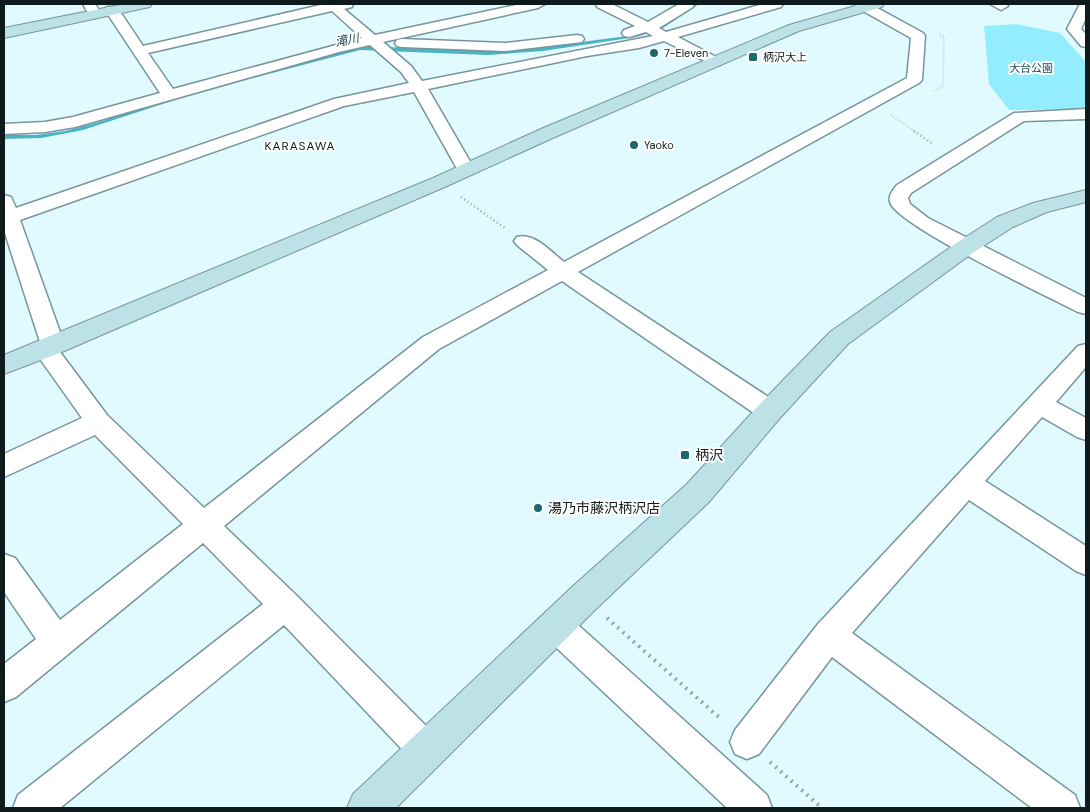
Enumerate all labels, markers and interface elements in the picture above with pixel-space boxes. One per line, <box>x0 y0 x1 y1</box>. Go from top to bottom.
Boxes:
water label: 滝川 <box>334 29 362 50</box>
place label: 7-Eleven <box>664 46 708 60</box>
marker: 7-Eleven <box>648 47 660 59</box>
place label: 柄沢大上 <box>763 50 807 64</box>
marker: 柄沢大上 <box>747 51 759 63</box>
park label: 大台公園 <box>1009 61 1053 75</box>
district label: KARASAWA <box>265 138 335 154</box>
place label: Yaoko <box>644 138 674 152</box>
marker: Yaoko <box>628 139 640 151</box>
place label: 柄沢 <box>695 446 723 464</box>
marker: 柄沢 <box>679 449 691 461</box>
place label: 湯乃市藤沢柄沢店 <box>548 499 660 517</box>
marker: 湯乃市藤沢柄沢店 <box>532 502 544 514</box>

